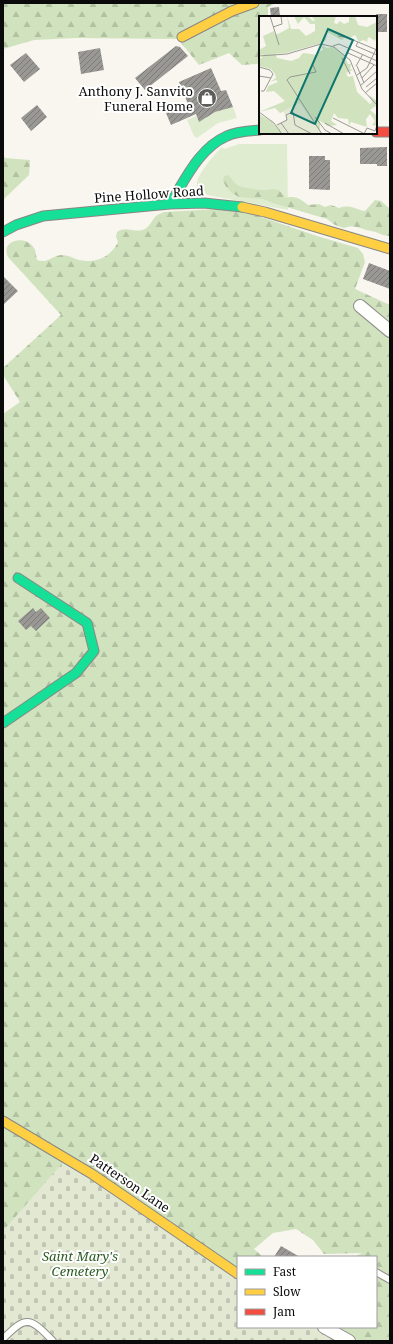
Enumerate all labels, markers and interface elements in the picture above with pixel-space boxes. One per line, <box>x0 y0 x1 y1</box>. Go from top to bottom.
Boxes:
inset map <box>259 16 377 134</box>
place label: Anthony J. Sanvito Funeral Home <box>78 82 193 115</box>
shop icon: Anthony J. Sanvito Funeral Home <box>196 87 218 109</box>
street label: Pine Hollow Road <box>93 181 205 207</box>
street label: Patterson Lane <box>86 1149 174 1217</box>
park label: Saint Mary's Cemetery <box>42 1247 118 1280</box>
legend <box>237 1256 377 1328</box>
text: Fast <box>273 1263 296 1280</box>
text: Slow <box>273 1283 301 1300</box>
text: Jam <box>272 1303 295 1320</box>

